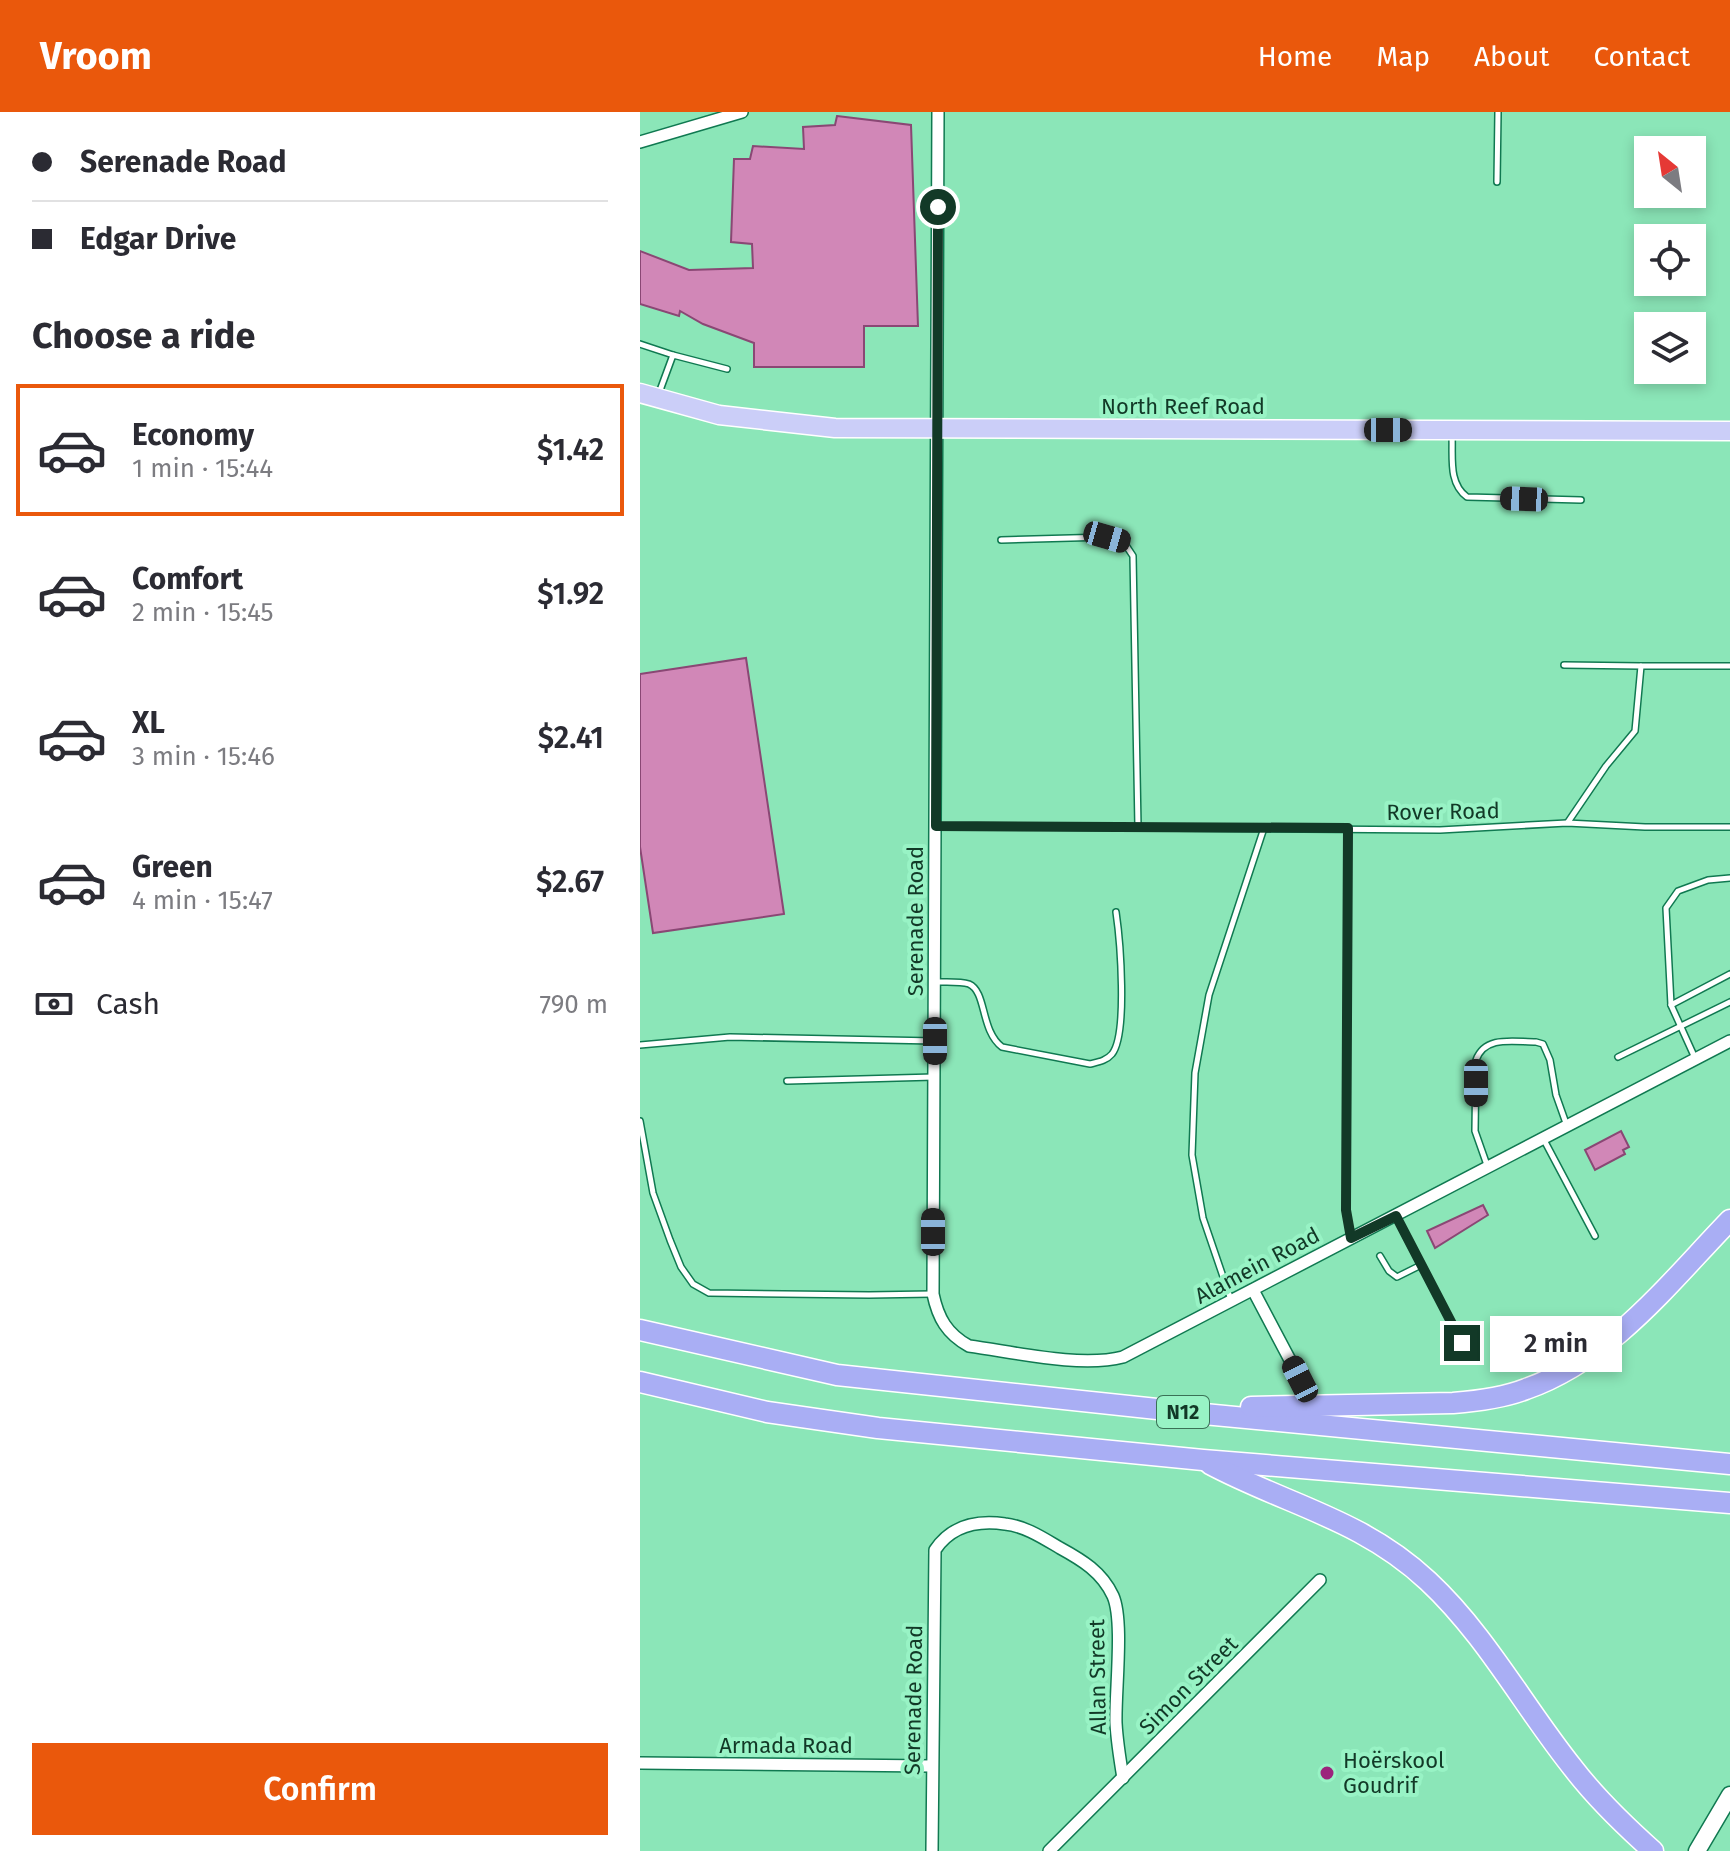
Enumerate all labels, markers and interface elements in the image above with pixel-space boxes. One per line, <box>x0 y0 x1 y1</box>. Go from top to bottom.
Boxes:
text: Vroom <box>40 33 152 79</box>
text: Home <box>1258 40 1332 73</box>
text: Map <box>1376 40 1430 73</box>
text: About <box>1474 40 1549 73</box>
text: Contact <box>1593 40 1690 73</box>
north arrow <box>1634 136 1706 208</box>
map controls <box>1634 136 1706 384</box>
text: Serenade Road <box>80 144 287 180</box>
route start <box>920 189 956 225</box>
text: Edgar Drive <box>80 221 236 257</box>
button: locate <box>1634 224 1706 296</box>
button: layers <box>1634 312 1706 384</box>
text: Choose a ride <box>32 314 255 358</box>
street label: North Reef Road <box>1101 393 1265 420</box>
icon: car <box>36 414 108 486</box>
text: Economy <box>132 417 254 453</box>
car <box>1364 418 1412 442</box>
text: $1.42 <box>537 432 604 468</box>
text: 1 min · 15:44 <box>132 453 273 484</box>
car <box>1500 486 1548 512</box>
car <box>1081 519 1133 555</box>
icon: car <box>36 558 108 630</box>
text: Comfort <box>132 561 243 597</box>
text: $1.92 <box>537 576 604 612</box>
text: 2 min · 15:45 <box>132 597 274 628</box>
icon: car <box>36 702 108 774</box>
text: XL <box>132 705 165 741</box>
text: $2.41 <box>538 720 604 756</box>
text: 3 min · 15:46 <box>132 741 275 772</box>
street label: Rover Road <box>1386 797 1500 826</box>
icon: car <box>36 846 108 918</box>
street label: Serenade Road <box>902 846 929 996</box>
text: Green <box>132 849 213 885</box>
text: $2.67 <box>536 864 604 900</box>
text: 4 min · 15:47 <box>132 885 273 916</box>
icon: cash <box>32 982 76 1026</box>
text: Cash <box>96 986 160 1022</box>
text: 790 m <box>540 989 608 1020</box>
car <box>923 1017 947 1065</box>
car <box>1464 1059 1488 1107</box>
car <box>921 1208 945 1256</box>
street label: Alamein Road <box>1190 1221 1324 1310</box>
callout: 2 min <box>1490 1315 1622 1371</box>
route end <box>1444 1325 1480 1361</box>
text: 2 min <box>1524 1328 1588 1359</box>
car <box>1278 1352 1322 1406</box>
road number: N12 <box>1157 1396 1209 1428</box>
street label: Allan Street <box>1083 1619 1112 1735</box>
street label: Serenade Road <box>899 1625 928 1775</box>
street label: Simon Street <box>1133 1630 1243 1740</box>
street label: Armada Road <box>719 1732 853 1759</box>
button: Confirm <box>32 1743 608 1835</box>
place label: Hoërskool Goudrif <box>1343 1747 1444 1799</box>
marker: Hoërskool Goudrif <box>1318 1764 1336 1782</box>

